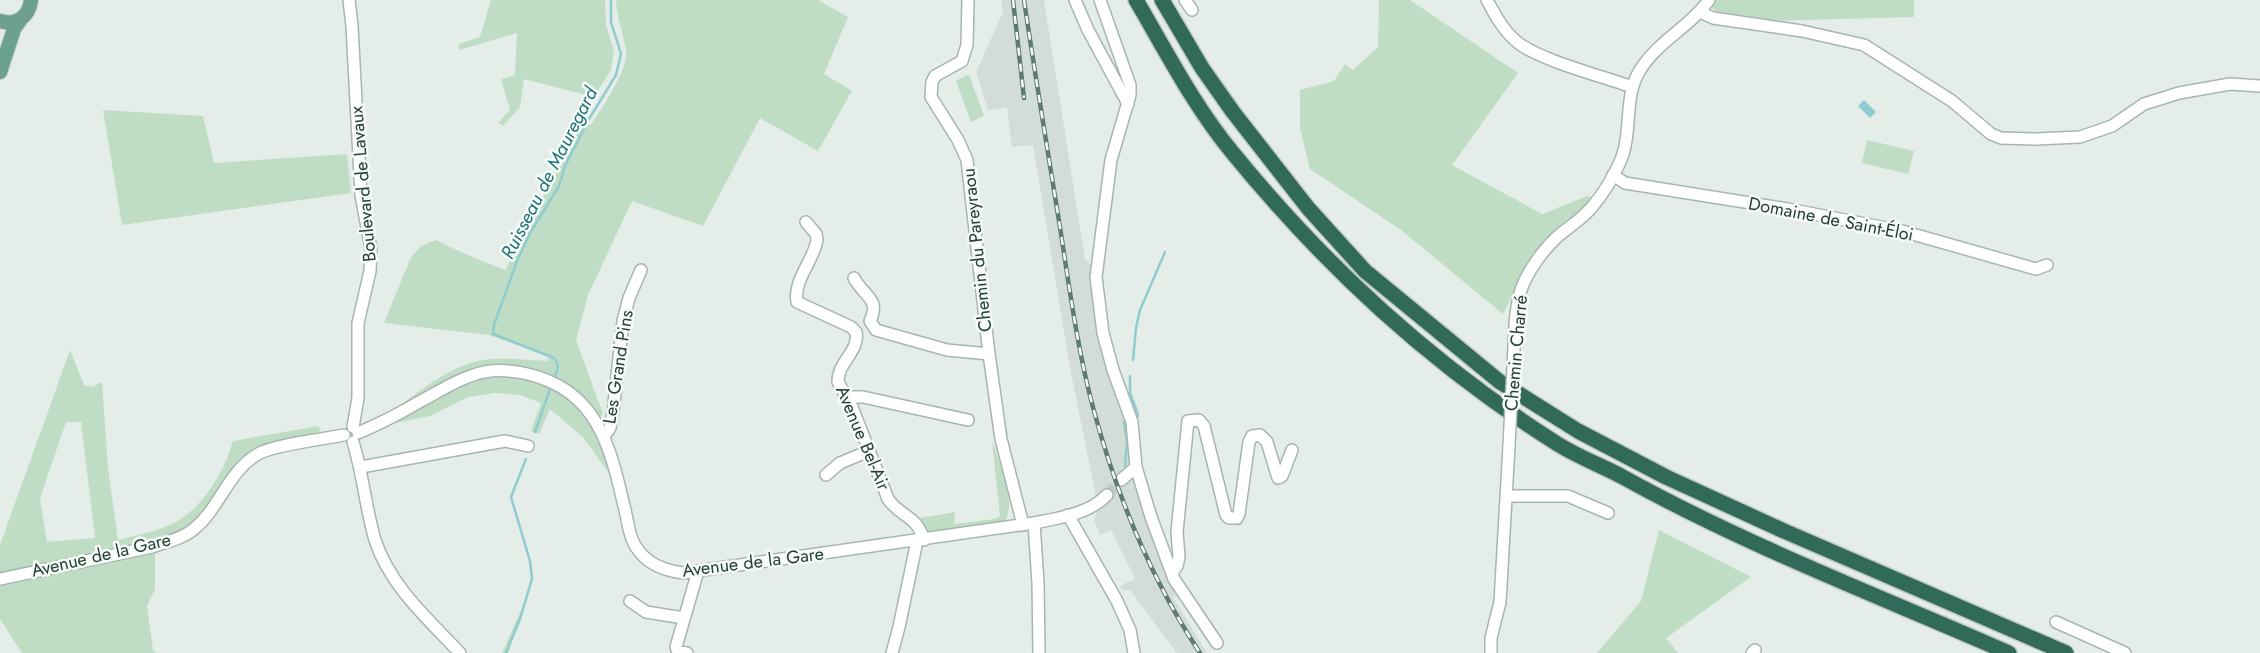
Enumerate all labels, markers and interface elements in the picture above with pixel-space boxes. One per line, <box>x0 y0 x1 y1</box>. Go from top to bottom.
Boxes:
water label: Ruisseau de Mauregard <box>494 81 605 263</box>
street label: Boulevard de Lavaux <box>343 105 383 263</box>
street label: Chemin du Pareyraou <box>955 167 999 333</box>
street label: Domaine de Saint-Éloi <box>1746 190 1916 248</box>
street label: Chemin Charré <box>1498 294 1534 412</box>
street label: Les Grand Pins <box>596 308 640 426</box>
street label: Avenue Bel-Air <box>829 382 897 495</box>
street label: Avenue de la Gare <box>29 526 173 584</box>
street label: Avenue de la Gare <box>681 540 825 584</box>

